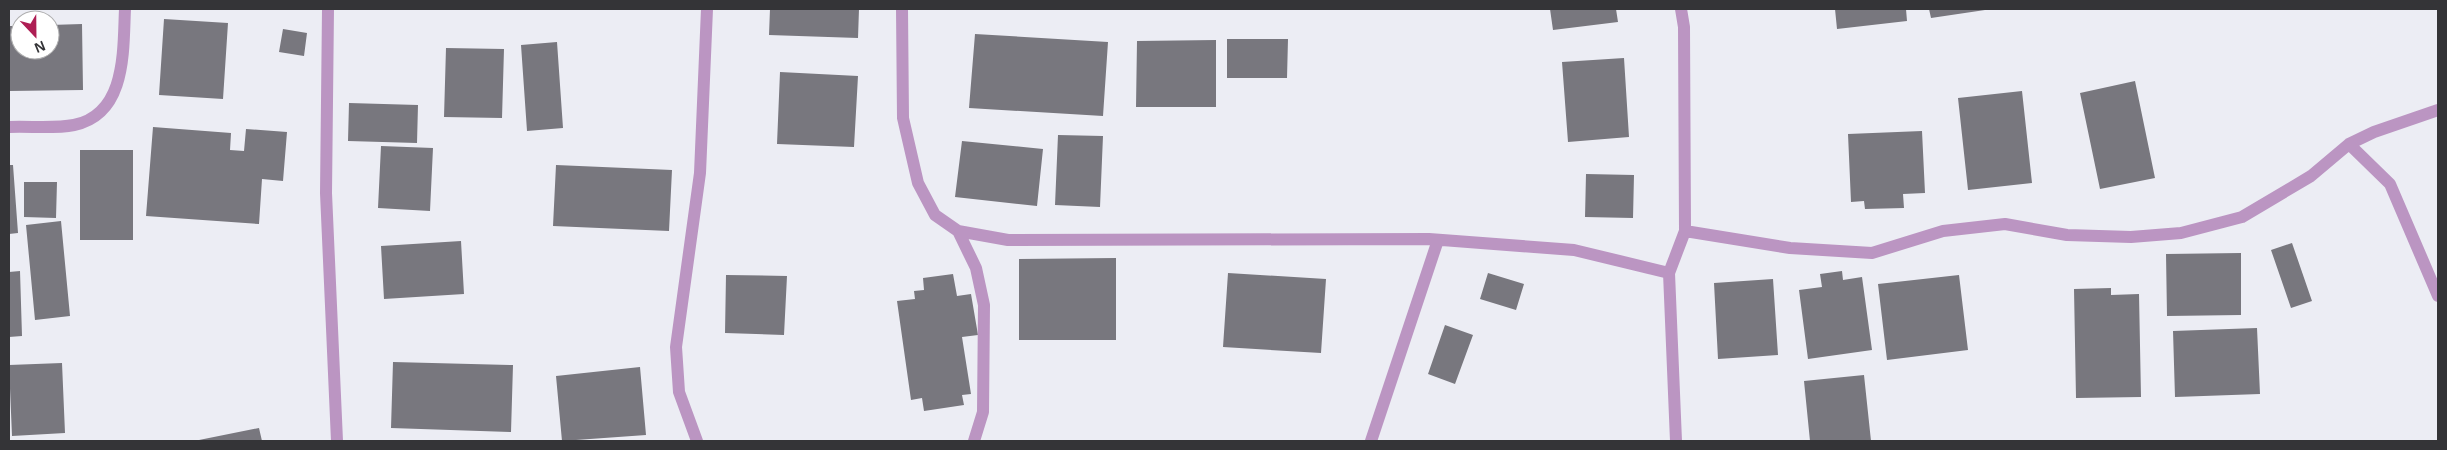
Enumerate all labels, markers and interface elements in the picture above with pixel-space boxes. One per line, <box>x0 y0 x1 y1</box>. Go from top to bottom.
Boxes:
north arrow <box>10 10 60 60</box>
text: N <box>32 38 48 56</box>

